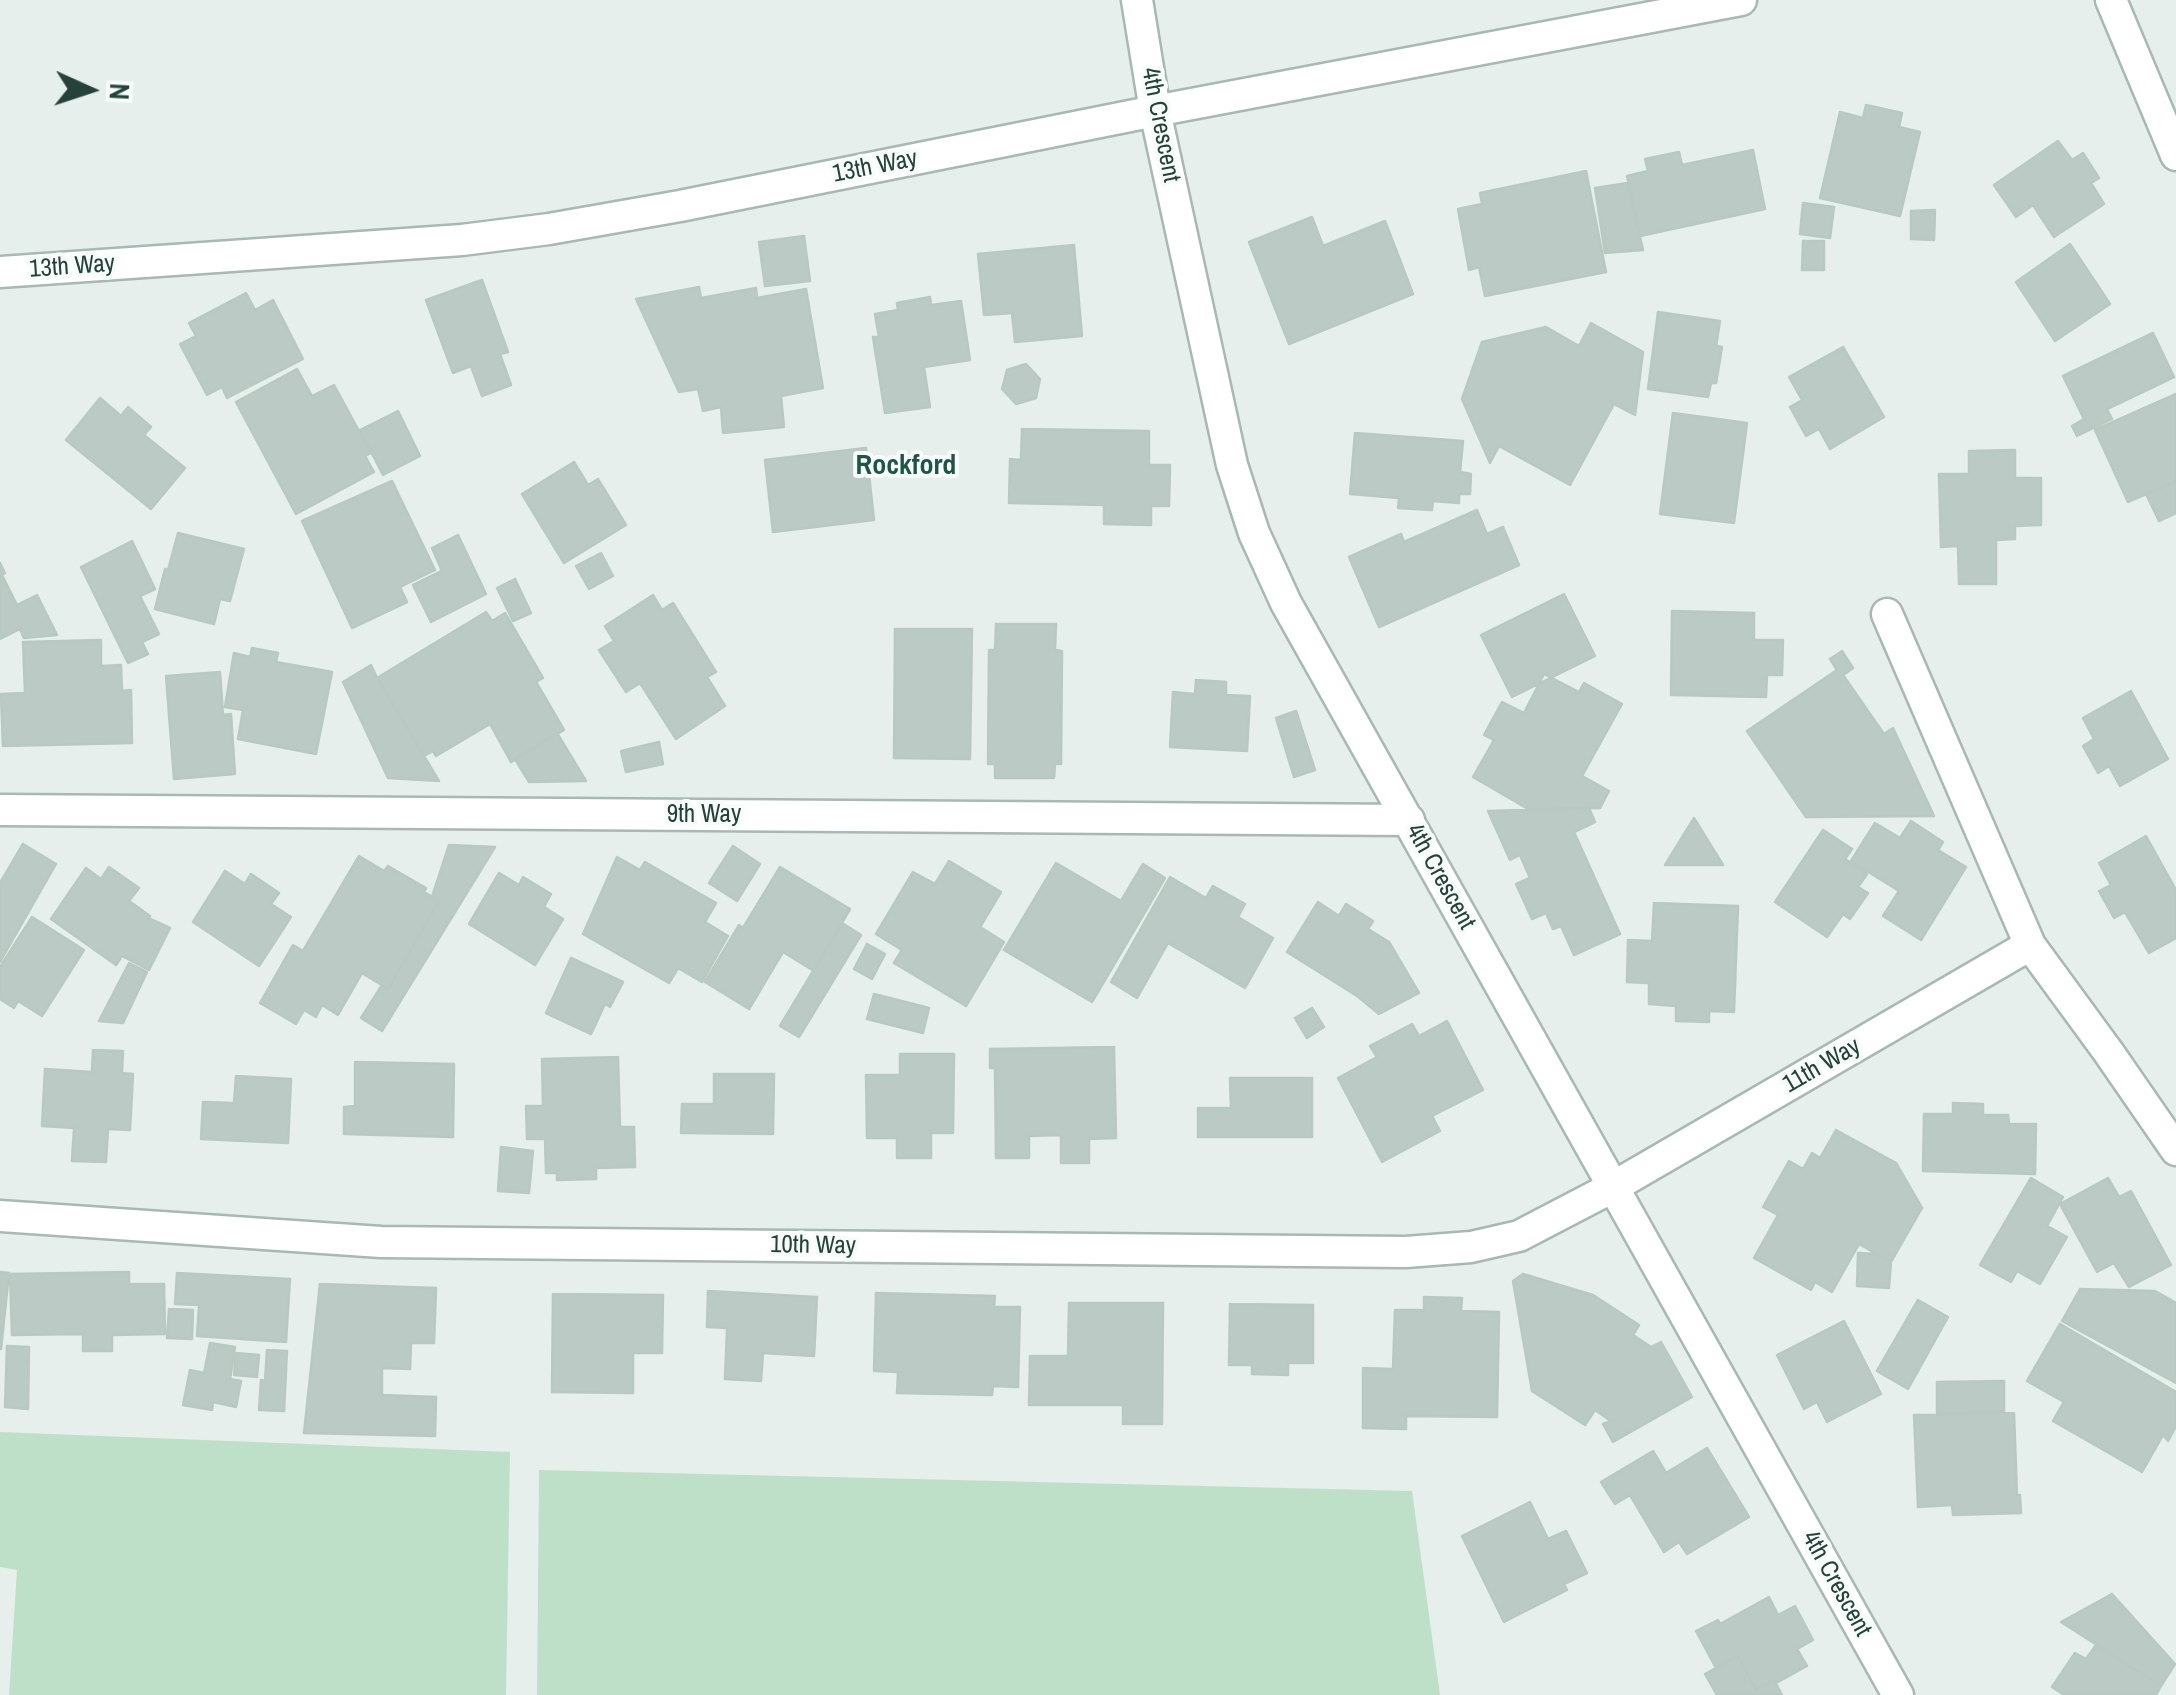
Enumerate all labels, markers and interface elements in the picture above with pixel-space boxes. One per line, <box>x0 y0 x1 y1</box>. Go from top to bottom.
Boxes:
north arrow <box>40 40 140 140</box>
street label: 4th Crescent <box>1134 65 1186 185</box>
text: N <box>101 82 139 101</box>
street label: 13th Way <box>830 144 920 190</box>
street label: 13th Way <box>28 249 116 285</box>
district label: Rockford <box>856 449 956 483</box>
street label: 9th Way <box>667 800 741 830</box>
street label: 4th Crescent <box>1399 819 1481 935</box>
street label: 11th Way <box>1778 1032 1866 1100</box>
street label: 10th Way <box>770 1230 856 1262</box>
street label: 4th Crescent <box>1795 1526 1877 1642</box>

